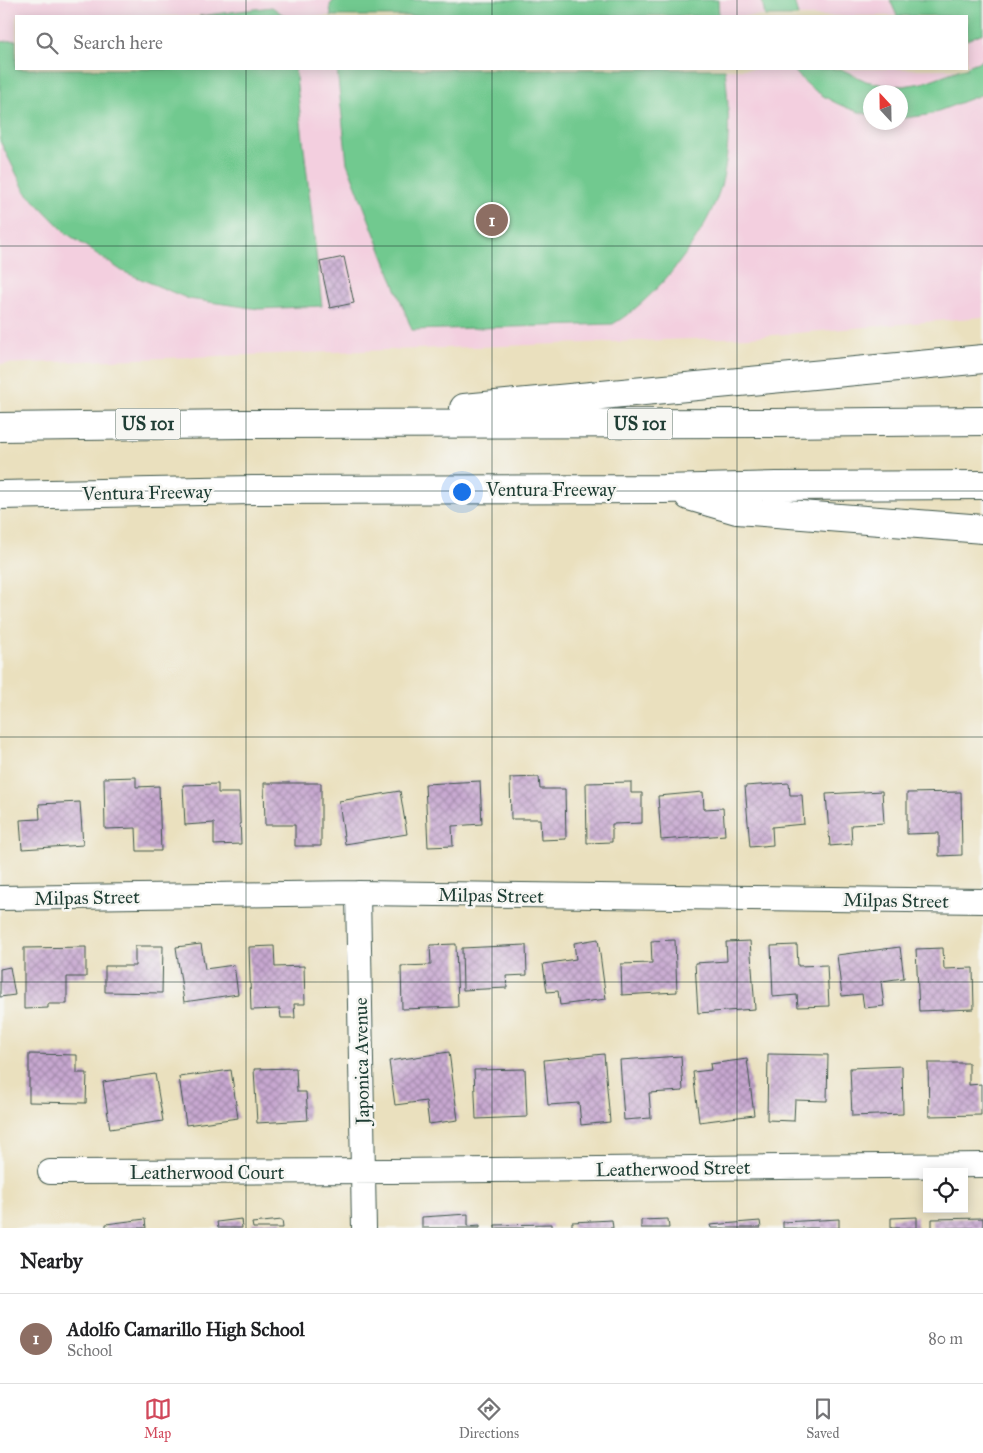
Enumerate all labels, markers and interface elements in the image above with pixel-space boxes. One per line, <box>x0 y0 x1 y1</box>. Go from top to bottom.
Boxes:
search box <box>15 15 968 70</box>
icon: search <box>33 29 61 57</box>
text: Search here <box>73 31 163 54</box>
north arrow <box>863 85 908 130</box>
pin: 1 <box>476 201 508 239</box>
road number: US 101 <box>116 408 180 439</box>
road number: US 101 <box>608 408 672 439</box>
street label: Ventura Freeway <box>485 478 617 501</box>
your location <box>449 479 475 505</box>
street label: Ventura Freeway <box>81 480 213 505</box>
street label: Milpas Street <box>438 883 544 908</box>
street label: Milpas Street <box>34 885 140 910</box>
street label: Milpas Street <box>843 888 949 913</box>
street label: Japonica Avenue <box>349 997 375 1127</box>
street label: Leatherwood Street <box>595 1156 751 1181</box>
street label: Leatherwood Court <box>130 1161 284 1184</box>
map controls <box>923 1168 968 1213</box>
button: locate <box>923 1168 968 1213</box>
text: Nearby <box>20 1248 83 1274</box>
text: Adolfo Camarillo High School <box>67 1318 305 1341</box>
text: 1 <box>33 1329 39 1348</box>
text: 80 m <box>928 1329 963 1348</box>
text: School <box>67 1341 112 1360</box>
tab: Map <box>144 1395 172 1442</box>
tab: Directions <box>459 1395 519 1442</box>
tab: Saved <box>806 1395 839 1442</box>

